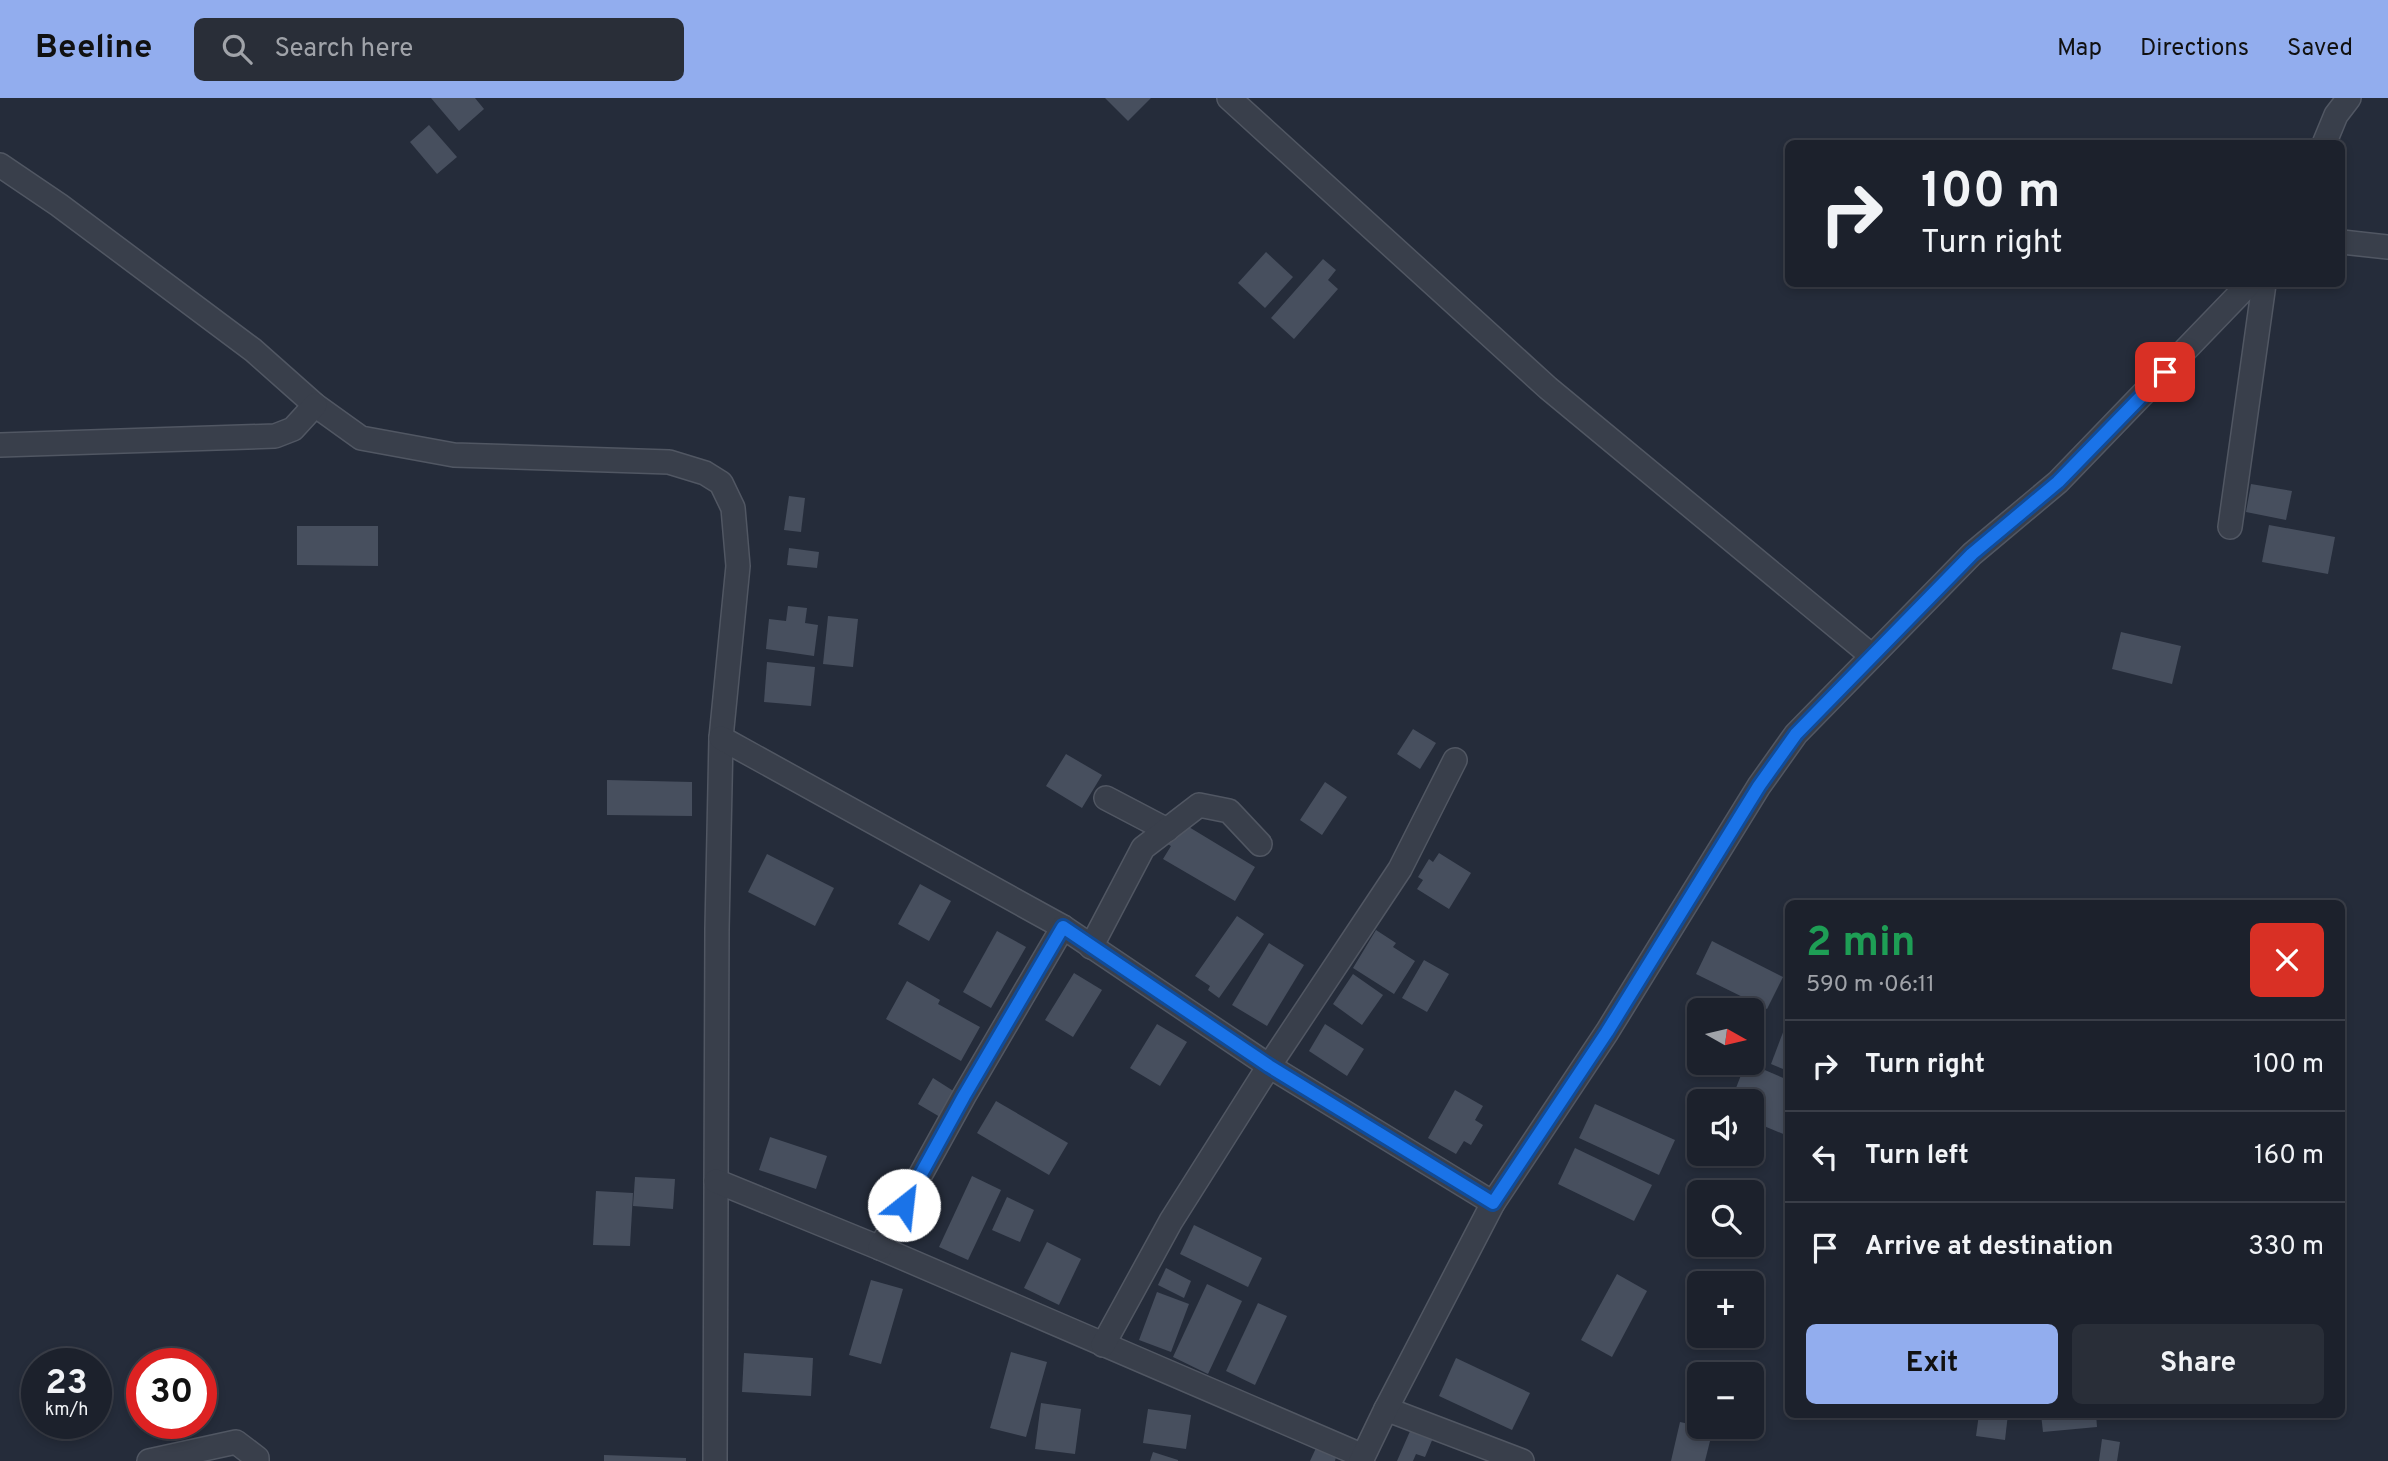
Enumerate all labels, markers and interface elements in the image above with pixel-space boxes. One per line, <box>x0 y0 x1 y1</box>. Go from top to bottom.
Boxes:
search box <box>194 18 684 81</box>
text: Beeline <box>35 28 152 70</box>
icon: search <box>218 30 256 68</box>
text: Search here <box>274 33 413 66</box>
text: Map <box>2057 34 2102 64</box>
text: Directions <box>2140 34 2249 64</box>
text: Saved <box>2287 34 2353 64</box>
text: 100 m <box>1921 163 2060 225</box>
icon: right <box>1806 168 1897 259</box>
text: Turn right <box>1921 224 2063 264</box>
pin <box>2135 342 2195 402</box>
icon: arrive <box>2146 353 2184 391</box>
text: 2 min <box>1806 918 1916 971</box>
button: close <box>2250 923 2324 997</box>
text: 590 m · 06:11 <box>1806 971 1935 1000</box>
north arrow <box>1687 998 1764 1074</box>
map controls <box>1687 998 1764 1439</box>
icon: right <box>1806 1047 1844 1085</box>
text: Turn right <box>1865 1049 1985 1082</box>
text: 100 m <box>2253 1049 2324 1082</box>
button: sound <box>1687 1089 1764 1166</box>
icon: left <box>1806 1138 1844 1176</box>
text: Turn left <box>1865 1140 1969 1173</box>
text: 160 m <box>2254 1140 2324 1173</box>
position arrow <box>867 1168 941 1242</box>
button: search <box>1687 1180 1764 1257</box>
icon: arrive <box>1806 1229 1844 1267</box>
text: Arrive at destination <box>1865 1231 2113 1264</box>
text: 330 m <box>2248 1231 2324 1264</box>
button: + <box>1687 1271 1764 1348</box>
button: Exit <box>1806 1324 2058 1404</box>
button: Share <box>2072 1324 2324 1404</box>
speed limit sign: 30 <box>126 1348 217 1439</box>
text: 23 <box>45 1362 88 1406</box>
button: − <box>1687 1362 1764 1439</box>
text: km/h <box>45 1399 88 1422</box>

